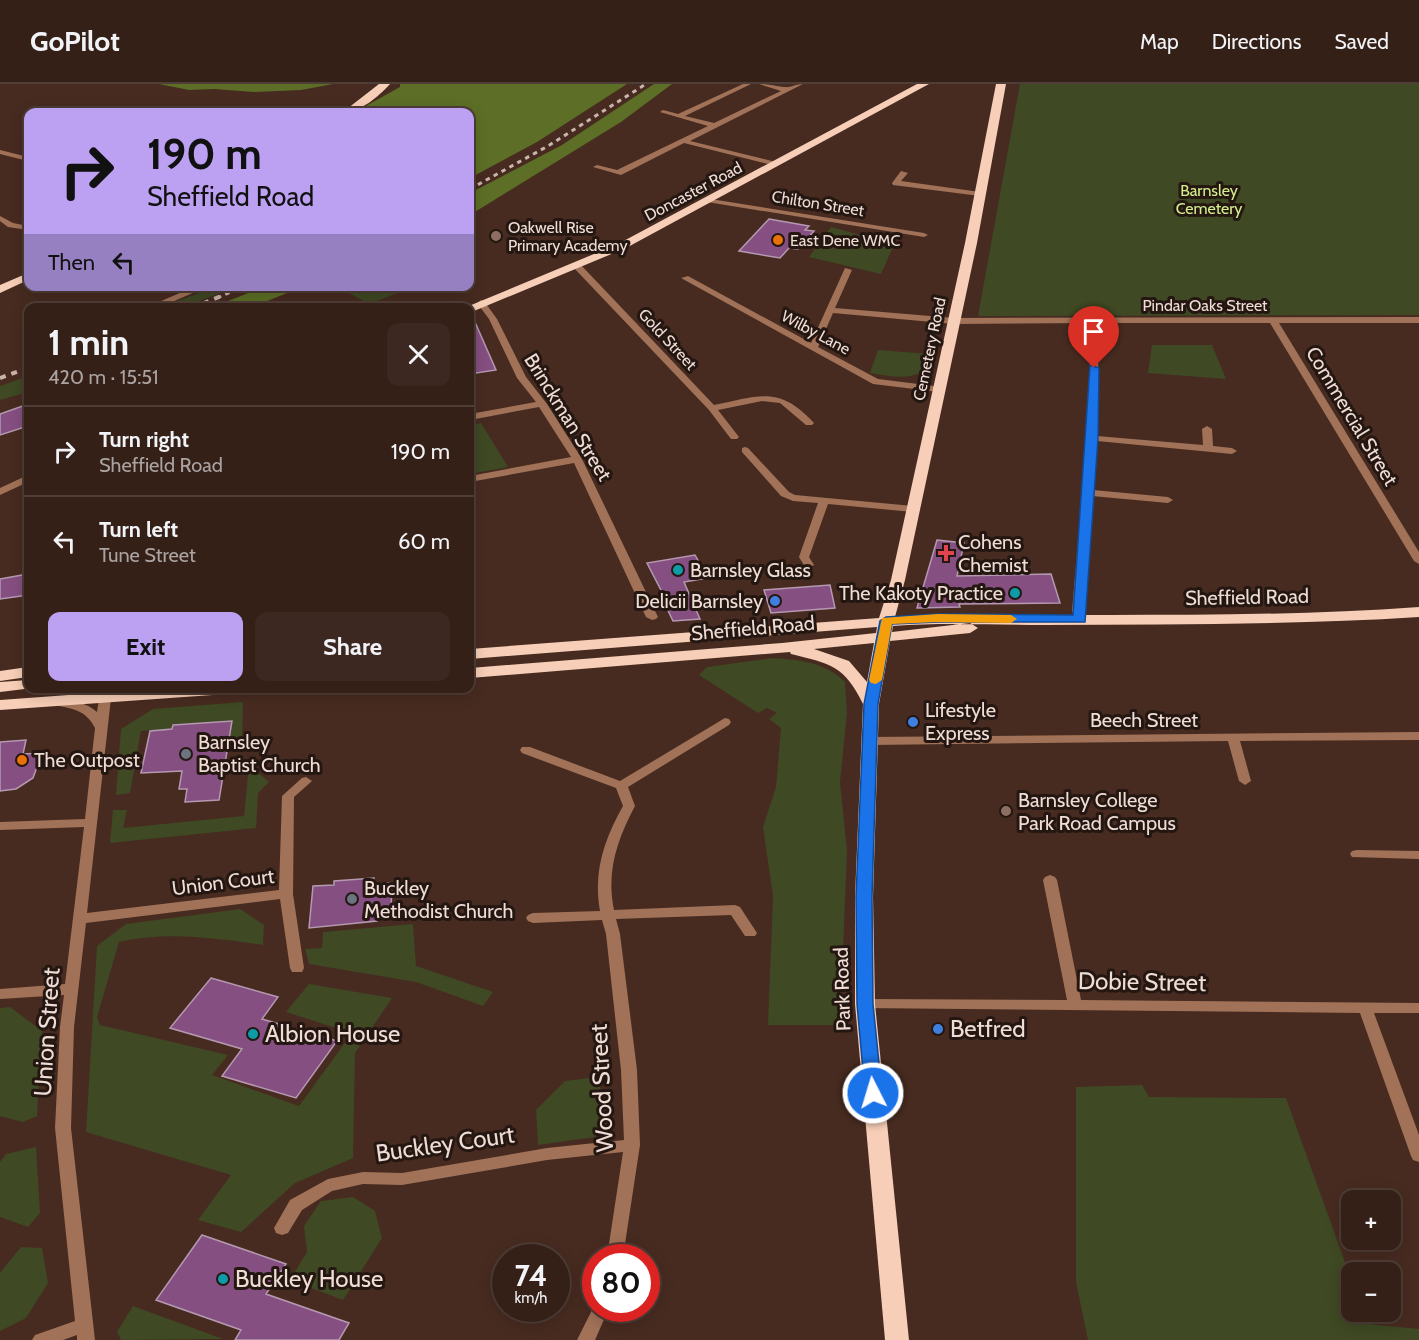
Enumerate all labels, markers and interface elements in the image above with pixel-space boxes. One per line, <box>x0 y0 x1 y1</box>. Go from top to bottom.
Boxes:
text: GoPilot <box>30 24 120 58</box>
text: Map <box>1140 29 1179 54</box>
text: Directions <box>1212 29 1301 54</box>
text: Saved <box>1334 29 1389 54</box>
text: 190 m <box>147 128 262 180</box>
icon: right <box>48 132 126 210</box>
street label: Doncaster Road <box>641 158 745 225</box>
text: Sheffield Road <box>147 180 314 213</box>
park label: Barnsley Cemetery <box>1176 181 1242 218</box>
street label: Chilton Street <box>770 187 866 220</box>
place label: Oakwell Rise Primary Academy <box>508 218 628 255</box>
marker: Oakwell Rise Primary Academy <box>489 229 503 243</box>
place label: East Dene WMC <box>790 231 900 250</box>
marker: East Dene WMC <box>771 233 785 247</box>
icon: left <box>107 246 140 279</box>
text: Then <box>48 249 95 276</box>
street label: Cemetery Road <box>909 296 950 402</box>
street label: Pindar Oaks Street <box>1143 296 1268 315</box>
street label: Gold Street <box>635 305 701 374</box>
street label: Wilby Lane <box>778 306 854 359</box>
pin <box>1068 306 1119 368</box>
icon: arrive <box>1077 315 1110 348</box>
text: 1 min <box>48 320 129 364</box>
button: close <box>387 323 450 386</box>
street label: Commercial Street <box>1301 342 1403 490</box>
street label: Brinckman Street <box>519 349 617 485</box>
text: 420 m · 15:51 <box>48 365 159 389</box>
text: Turn right <box>99 426 189 453</box>
icon: right <box>48 435 81 468</box>
text: 190 m <box>391 438 450 465</box>
text: Sheffield Road <box>99 453 223 477</box>
text: Turn left <box>99 516 178 543</box>
icon: left <box>48 525 81 558</box>
text: 60 m <box>398 528 450 555</box>
place label: Cohens Chemist <box>958 530 1028 577</box>
text: Tune Street <box>99 543 196 567</box>
marker: Cohens Chemist <box>939 546 953 560</box>
place label: Barnsley Glass <box>690 558 811 582</box>
marker: Barnsley Glass <box>671 563 685 577</box>
place label: The Kakoty Practice <box>839 581 1003 605</box>
street label: Sheffield Road <box>1185 584 1309 610</box>
marker: The Kakoty Practice <box>1008 586 1022 600</box>
place label: Delicii Barnsley <box>635 589 763 613</box>
marker: Delicii Barnsley <box>768 594 782 608</box>
street label: Sheffield Road <box>690 611 816 645</box>
button: Exit <box>48 612 243 681</box>
button: Share <box>255 612 450 681</box>
place label: Lifestyle Express <box>925 698 996 745</box>
street label: Beech Street <box>1090 708 1198 732</box>
marker: Lifestyle Express <box>906 715 920 729</box>
place label: Barnsley Baptist Church <box>198 730 321 777</box>
marker: Barnsley Baptist Church <box>179 747 193 761</box>
place label: The Outpost <box>34 748 140 772</box>
marker: The Outpost <box>15 753 29 767</box>
place label: Barnsley College Park Road Campus <box>1018 788 1176 835</box>
marker: Barnsley College Park Road Campus <box>999 804 1013 818</box>
street label: Union Court <box>170 864 276 900</box>
place label: Buckley Methodist Church <box>364 876 513 923</box>
marker: Buckley Methodist Church <box>345 892 359 906</box>
street label: Park Road <box>829 947 855 1031</box>
street label: Dobie Street <box>1078 966 1206 997</box>
street label: Union Street <box>28 967 65 1097</box>
place label: Betfred <box>950 1014 1026 1043</box>
place label: Albion House <box>265 1019 400 1048</box>
marker: Betfred <box>931 1022 945 1036</box>
street label: Wood Street <box>584 1023 619 1153</box>
marker: Albion House <box>246 1027 260 1041</box>
position arrow <box>841 1061 905 1125</box>
street label: Buckley Court <box>374 1119 516 1168</box>
map controls <box>1341 1190 1401 1322</box>
button: + <box>1341 1190 1401 1250</box>
speed limit sign: 80 <box>582 1244 660 1322</box>
text: 74 <box>515 1257 547 1294</box>
button: − <box>1341 1262 1401 1322</box>
place label: Buckley House <box>235 1264 383 1293</box>
marker: Buckley House <box>216 1272 230 1286</box>
text: km/h <box>515 1289 547 1307</box>

